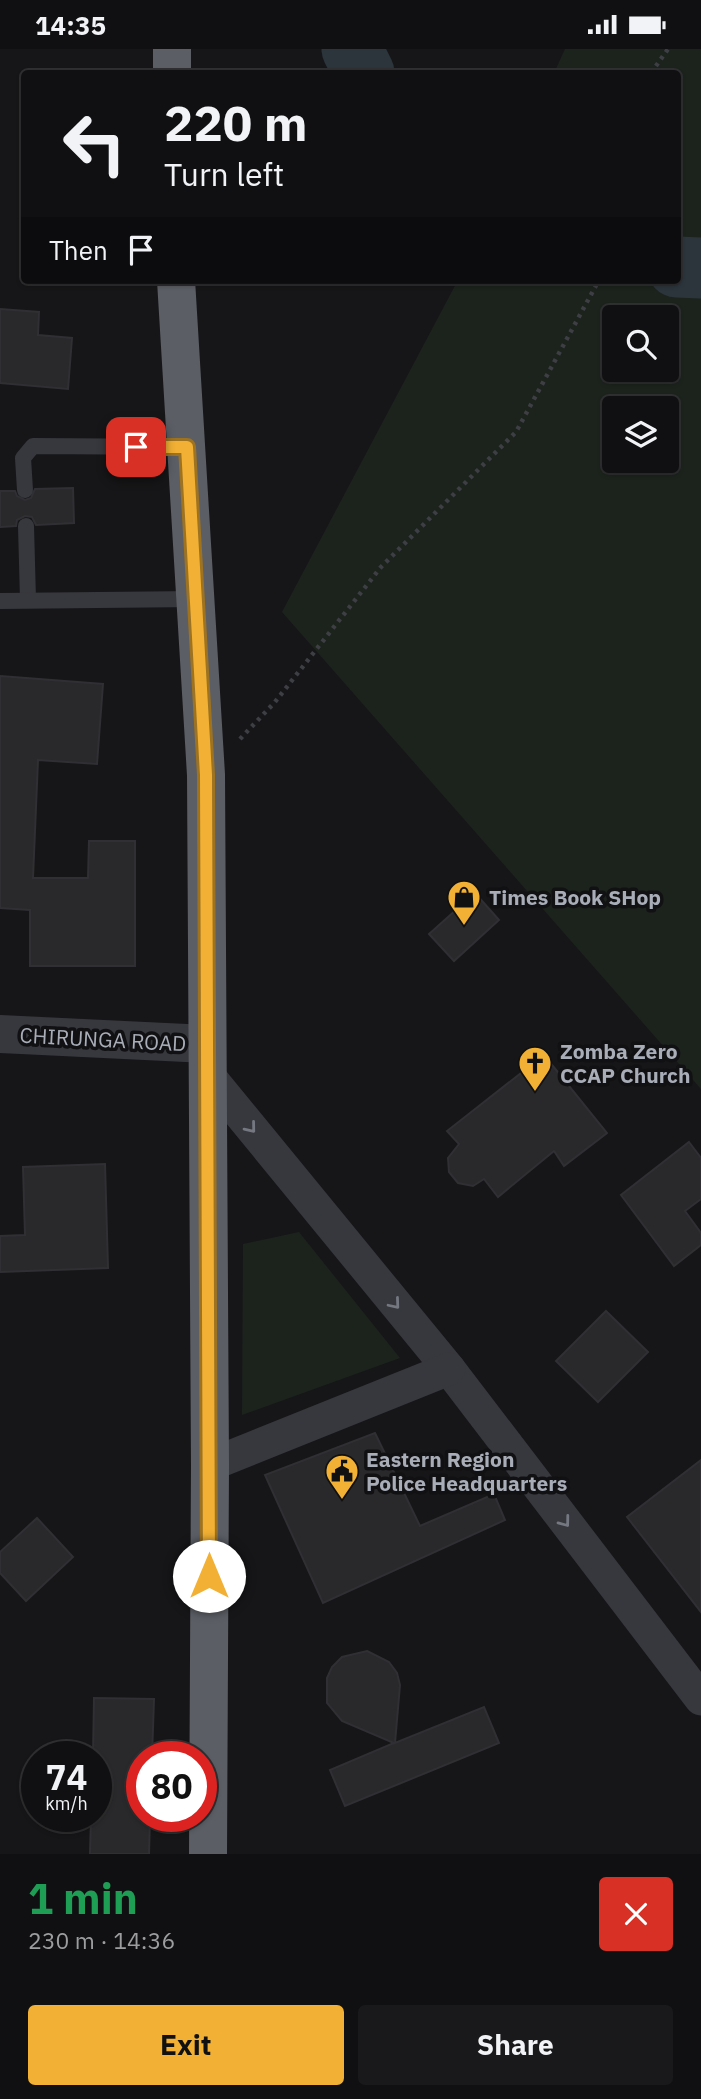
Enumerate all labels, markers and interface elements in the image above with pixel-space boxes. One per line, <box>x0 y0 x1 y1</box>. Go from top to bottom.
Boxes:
text: 14:35 <box>35 8 106 42</box>
text: 220 m <box>164 91 308 154</box>
icon: left <box>49 98 140 189</box>
text: Turn left <box>164 153 284 195</box>
icon: arrive <box>122 231 160 269</box>
text: Then <box>49 233 108 267</box>
map controls <box>602 305 679 473</box>
button: search <box>602 305 679 382</box>
button: layers <box>602 396 679 473</box>
pin <box>106 417 166 477</box>
icon: arrive <box>117 428 155 466</box>
shop icon: Times Book SHop <box>445 878 483 927</box>
place label: Times Book SHop <box>489 883 661 911</box>
street label: CHIRUNGA ROAD <box>19 1021 187 1057</box>
place label: Zomba Zero CCAP Church <box>560 1037 690 1089</box>
church icon: Zomba Zero CCAP Church <box>516 1044 554 1093</box>
one-way arrow <box>243 1120 256 1132</box>
one-way arrow <box>387 1296 399 1309</box>
place label: Eastern Region Police Headquarters <box>366 1445 567 1497</box>
public building icon: Eastern Region Police Headquarters <box>323 1452 361 1501</box>
one-way arrow <box>557 1514 570 1527</box>
position arrow <box>172 1539 246 1613</box>
speed limit sign: 80 <box>126 1741 217 1832</box>
text: 74 <box>45 1754 88 1800</box>
text: km/h <box>45 1792 88 1815</box>
text: 1 min <box>28 1871 138 1926</box>
button: close <box>599 1877 673 1951</box>
text: 230 m · 14:36 <box>28 1925 175 1955</box>
button: Exit <box>28 2005 344 2085</box>
button: Share <box>358 2005 673 2085</box>

